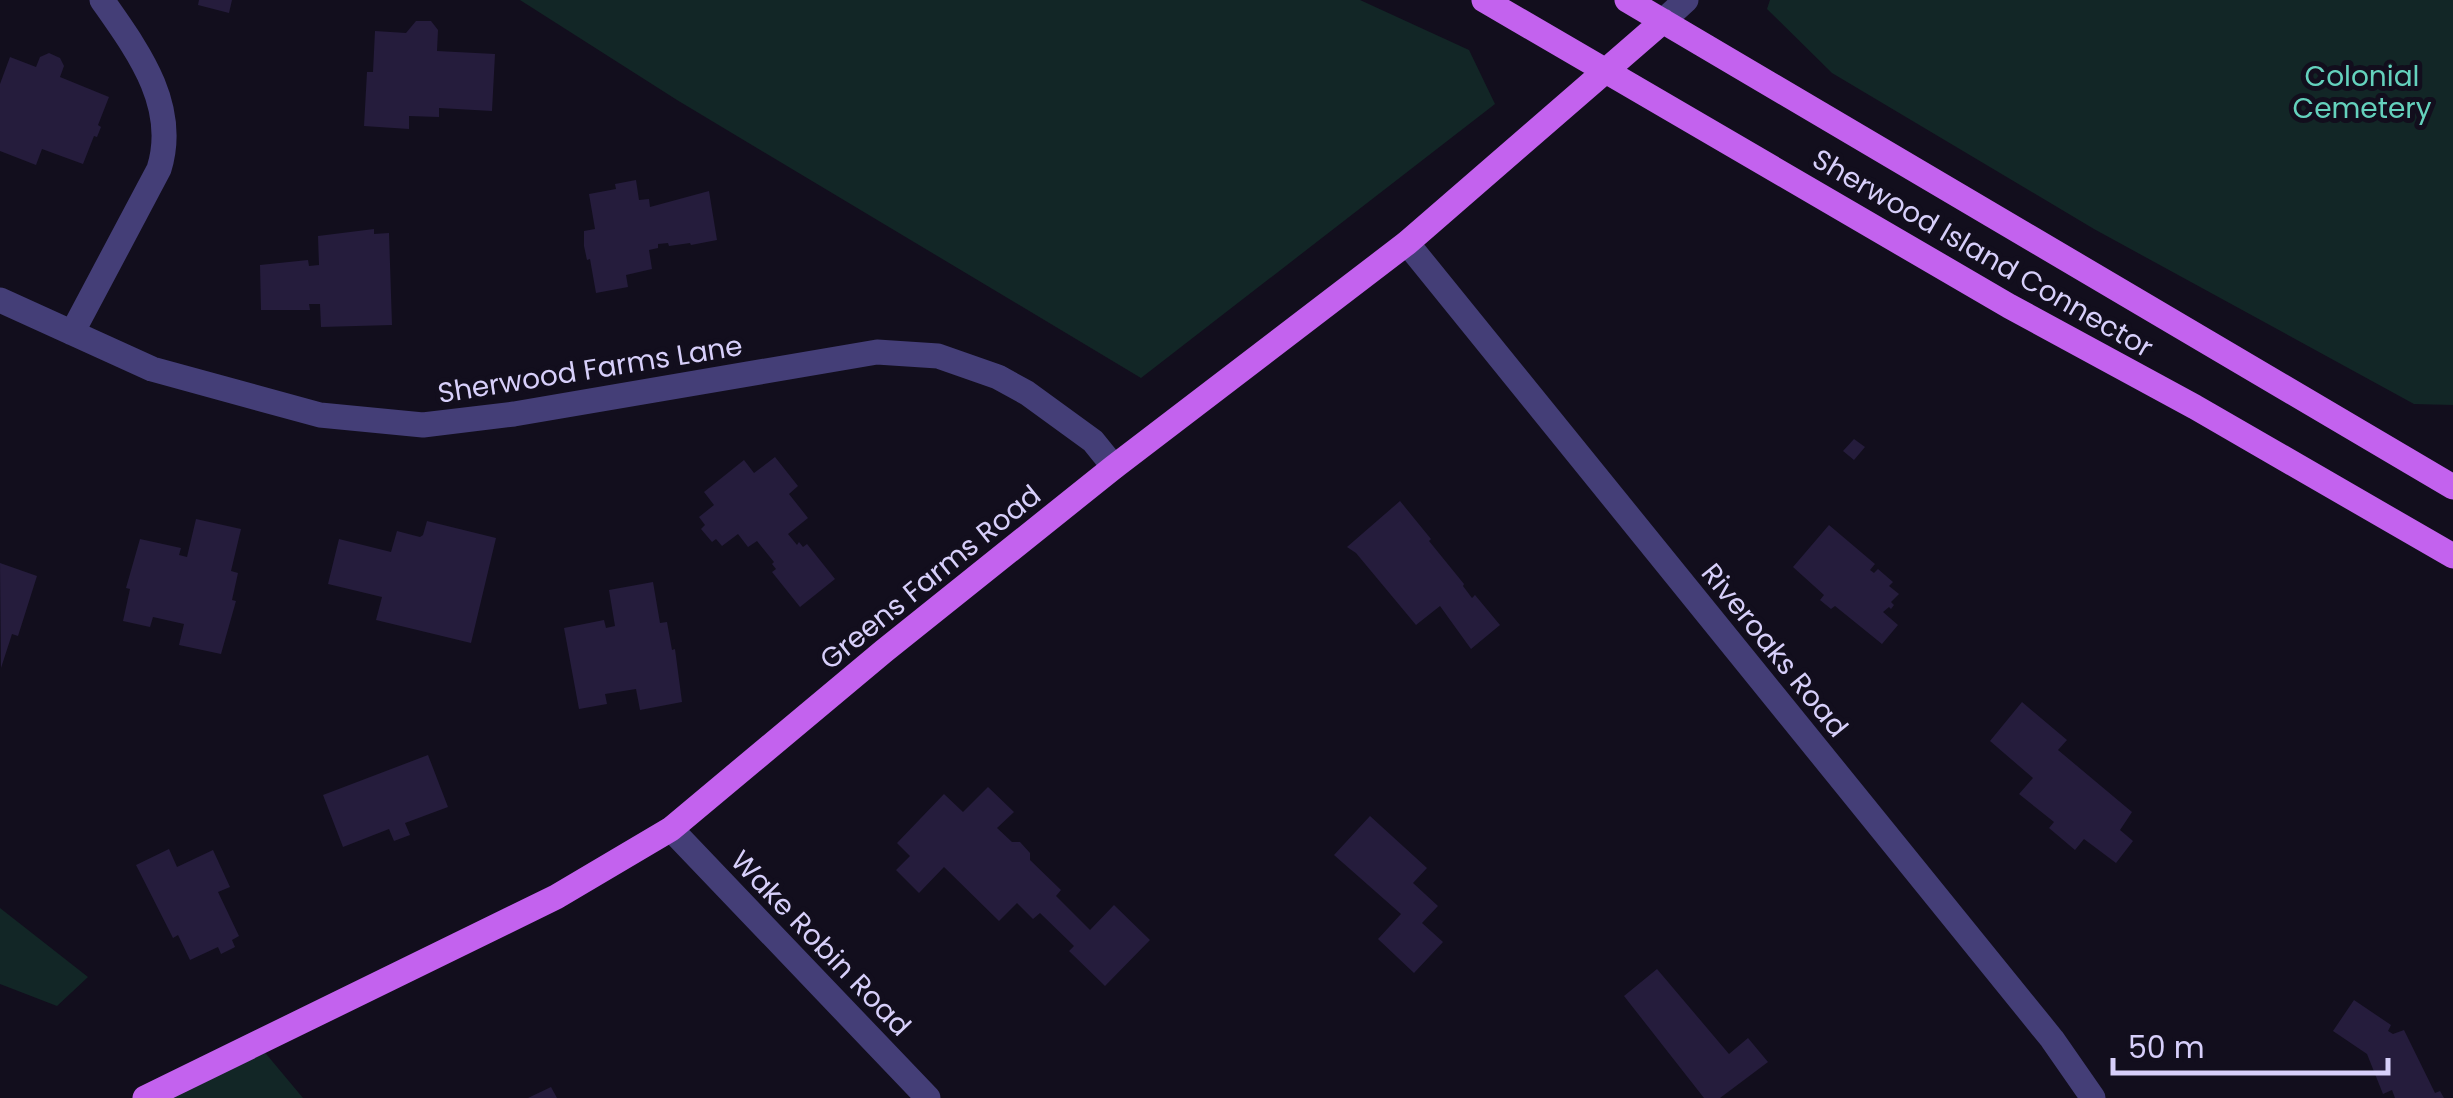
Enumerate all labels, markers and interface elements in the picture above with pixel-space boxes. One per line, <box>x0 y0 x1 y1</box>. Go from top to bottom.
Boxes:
park label: Colonial Cemetery <box>2293 57 2432 128</box>
street label: Sherwood Island Connector <box>1805 140 2160 367</box>
street label: Sherwood Farms Lane <box>435 326 745 413</box>
street label: Greens Farms Road <box>812 476 1049 679</box>
street label: Riveroaks Road <box>1692 555 1857 746</box>
street label: Wake Robin Road <box>722 842 920 1045</box>
scale bar <box>2113 1013 2388 1075</box>
text: 50 m <box>2128 1026 2205 1069</box>

